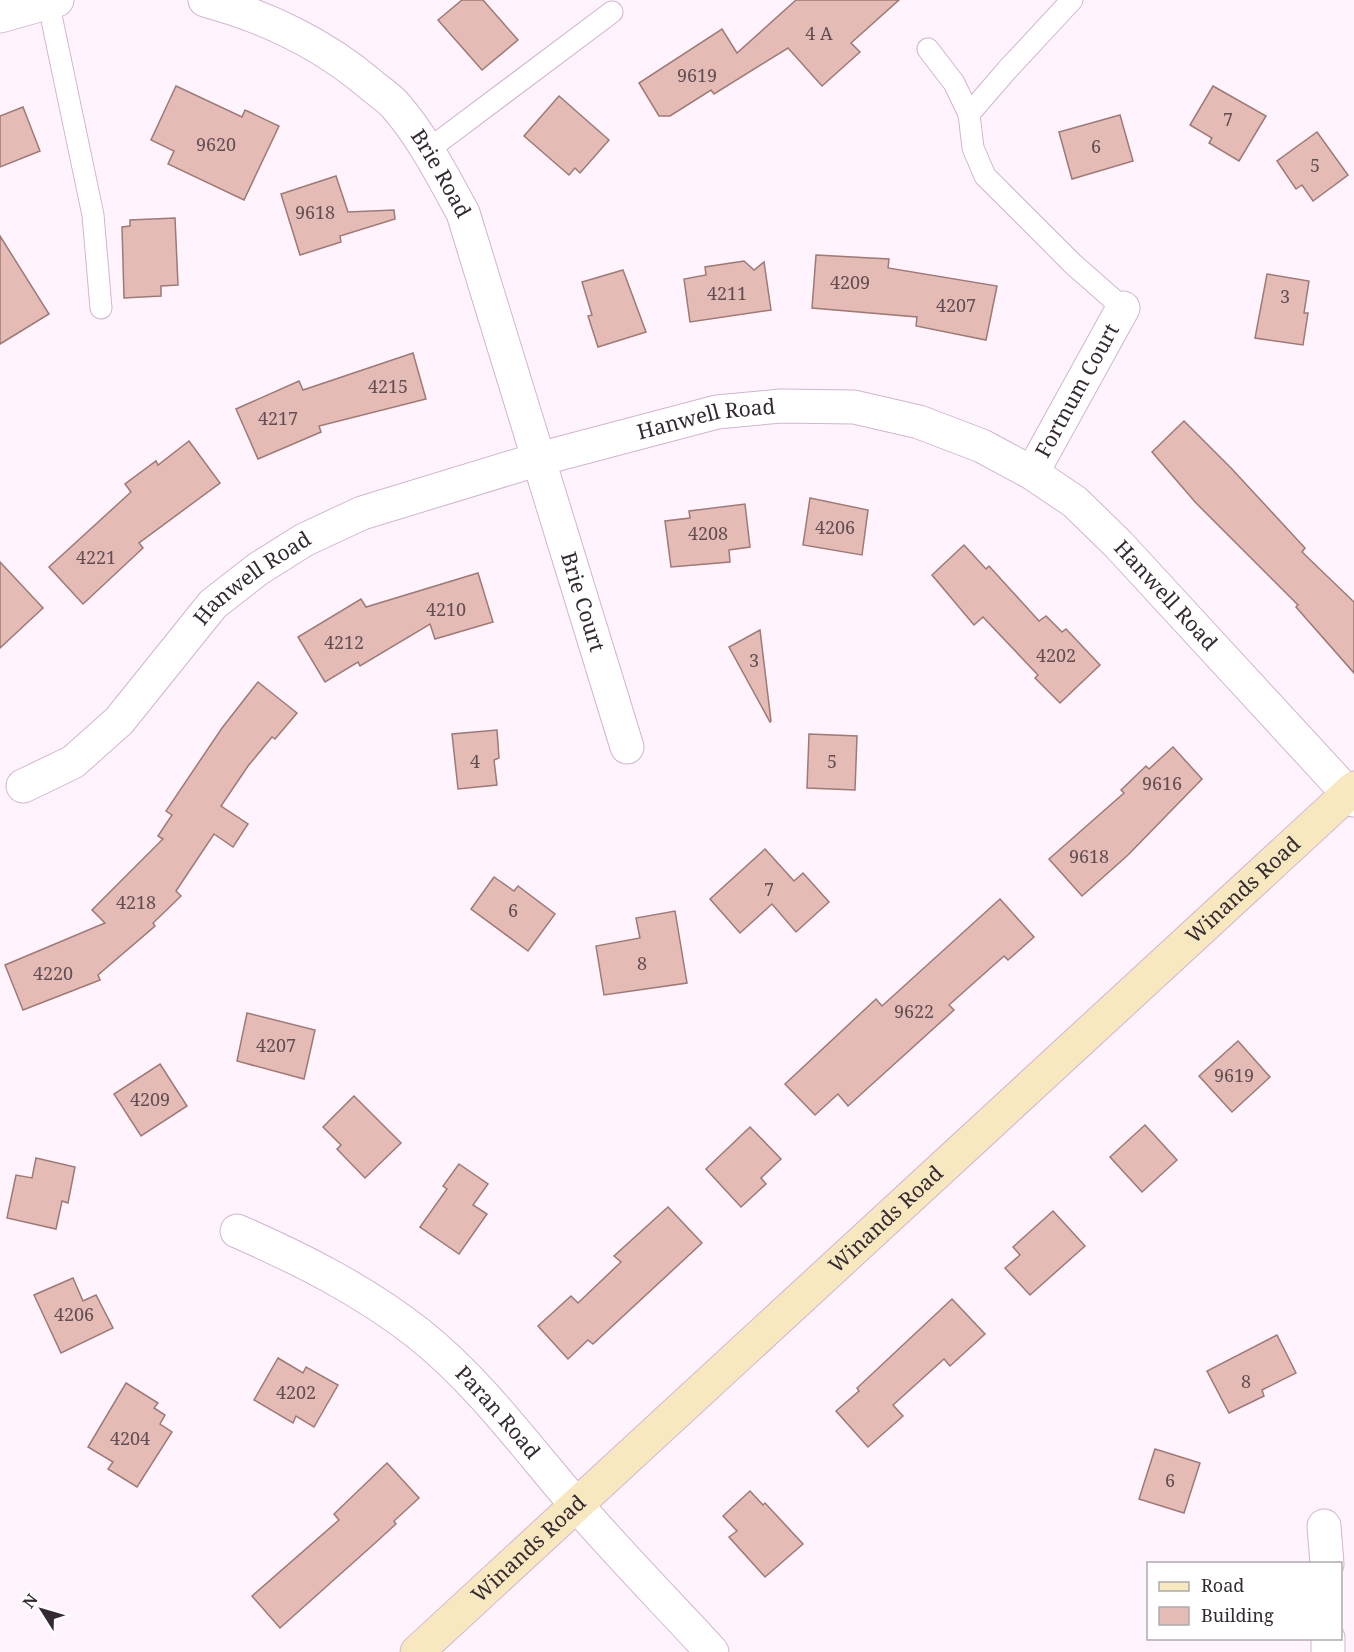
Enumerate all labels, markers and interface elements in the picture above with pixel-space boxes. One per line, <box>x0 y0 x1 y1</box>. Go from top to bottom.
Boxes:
house number: 4 A <box>805 21 833 45</box>
house number: 9619 <box>677 63 717 87</box>
house number: 7 <box>1223 107 1233 131</box>
street label: Brie Road <box>405 123 478 223</box>
house number: 9620 <box>196 132 236 156</box>
house number: 6 <box>1091 134 1101 158</box>
house number: 5 <box>1310 153 1320 177</box>
house number: 9618 <box>295 200 335 224</box>
house number: 4209 <box>830 270 870 294</box>
house number: 4211 <box>707 281 747 305</box>
house number: 3 <box>1280 284 1290 308</box>
house number: 4207 <box>936 293 976 317</box>
street label: Fortnum Court <box>1028 318 1125 462</box>
house number: 4215 <box>368 374 408 398</box>
street label: Hanwell Road <box>634 392 777 445</box>
house number: 4217 <box>258 406 298 430</box>
house number: 4206 <box>815 515 855 539</box>
house number: 4208 <box>688 521 728 545</box>
street label: Hanwell Road <box>187 524 316 630</box>
street label: Hanwell Road <box>1108 534 1224 656</box>
house number: 4221 <box>76 545 116 569</box>
street label: Brie Court <box>555 548 612 655</box>
house number: 4210 <box>426 597 466 621</box>
house number: 4212 <box>324 630 364 654</box>
house number: 4202 <box>1036 643 1076 667</box>
house number: 3 <box>749 648 759 672</box>
house number: 4 <box>470 749 480 773</box>
house number: 5 <box>827 749 837 773</box>
house number: 9616 <box>1142 771 1182 795</box>
street label: Winands Road <box>1179 829 1306 949</box>
house number: 9618 <box>1069 844 1109 868</box>
house number: 7 <box>764 877 774 901</box>
house number: 4218 <box>116 890 156 914</box>
house number: 6 <box>508 898 518 922</box>
house number: 8 <box>637 951 647 975</box>
house number: 4220 <box>33 961 73 985</box>
house number: 9622 <box>894 999 934 1023</box>
house number: 4207 <box>256 1033 296 1057</box>
house number: 9619 <box>1214 1063 1254 1087</box>
house number: 4209 <box>130 1087 170 1111</box>
street label: Winands Road <box>822 1159 949 1279</box>
house number: 4206 <box>54 1302 94 1326</box>
street label: Paran Road <box>450 1359 547 1464</box>
house number: 8 <box>1241 1369 1251 1393</box>
house number: 4202 <box>276 1380 316 1404</box>
house number: 4204 <box>110 1426 150 1450</box>
house number: 6 <box>1165 1468 1175 1492</box>
street label: Winands Road <box>465 1488 591 1608</box>
legend <box>1147 1562 1342 1640</box>
text: Road <box>1201 1573 1244 1597</box>
north arrow <box>12 1580 72 1640</box>
text: N <box>17 1589 43 1613</box>
text: Building <box>1201 1603 1274 1627</box>

